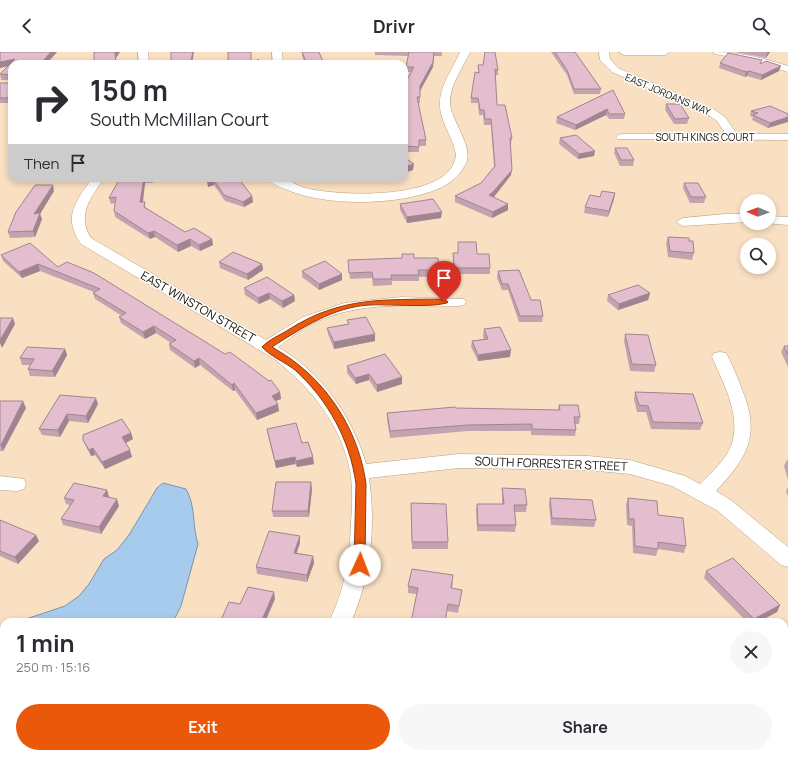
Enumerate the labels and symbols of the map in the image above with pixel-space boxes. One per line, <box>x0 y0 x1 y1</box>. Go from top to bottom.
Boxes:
street label: EAST JORDANS WAY <box>623 70 713 119</box>
street label: SOUTH KINGS COURT <box>655 130 755 144</box>
north arrow <box>740 194 776 230</box>
pin <box>427 261 461 302</box>
street label: EAST WINSTON STREET <box>138 267 259 347</box>
street label: SOUTH FORRESTER STREET <box>474 452 629 475</box>
position arrow <box>339 544 381 586</box>

